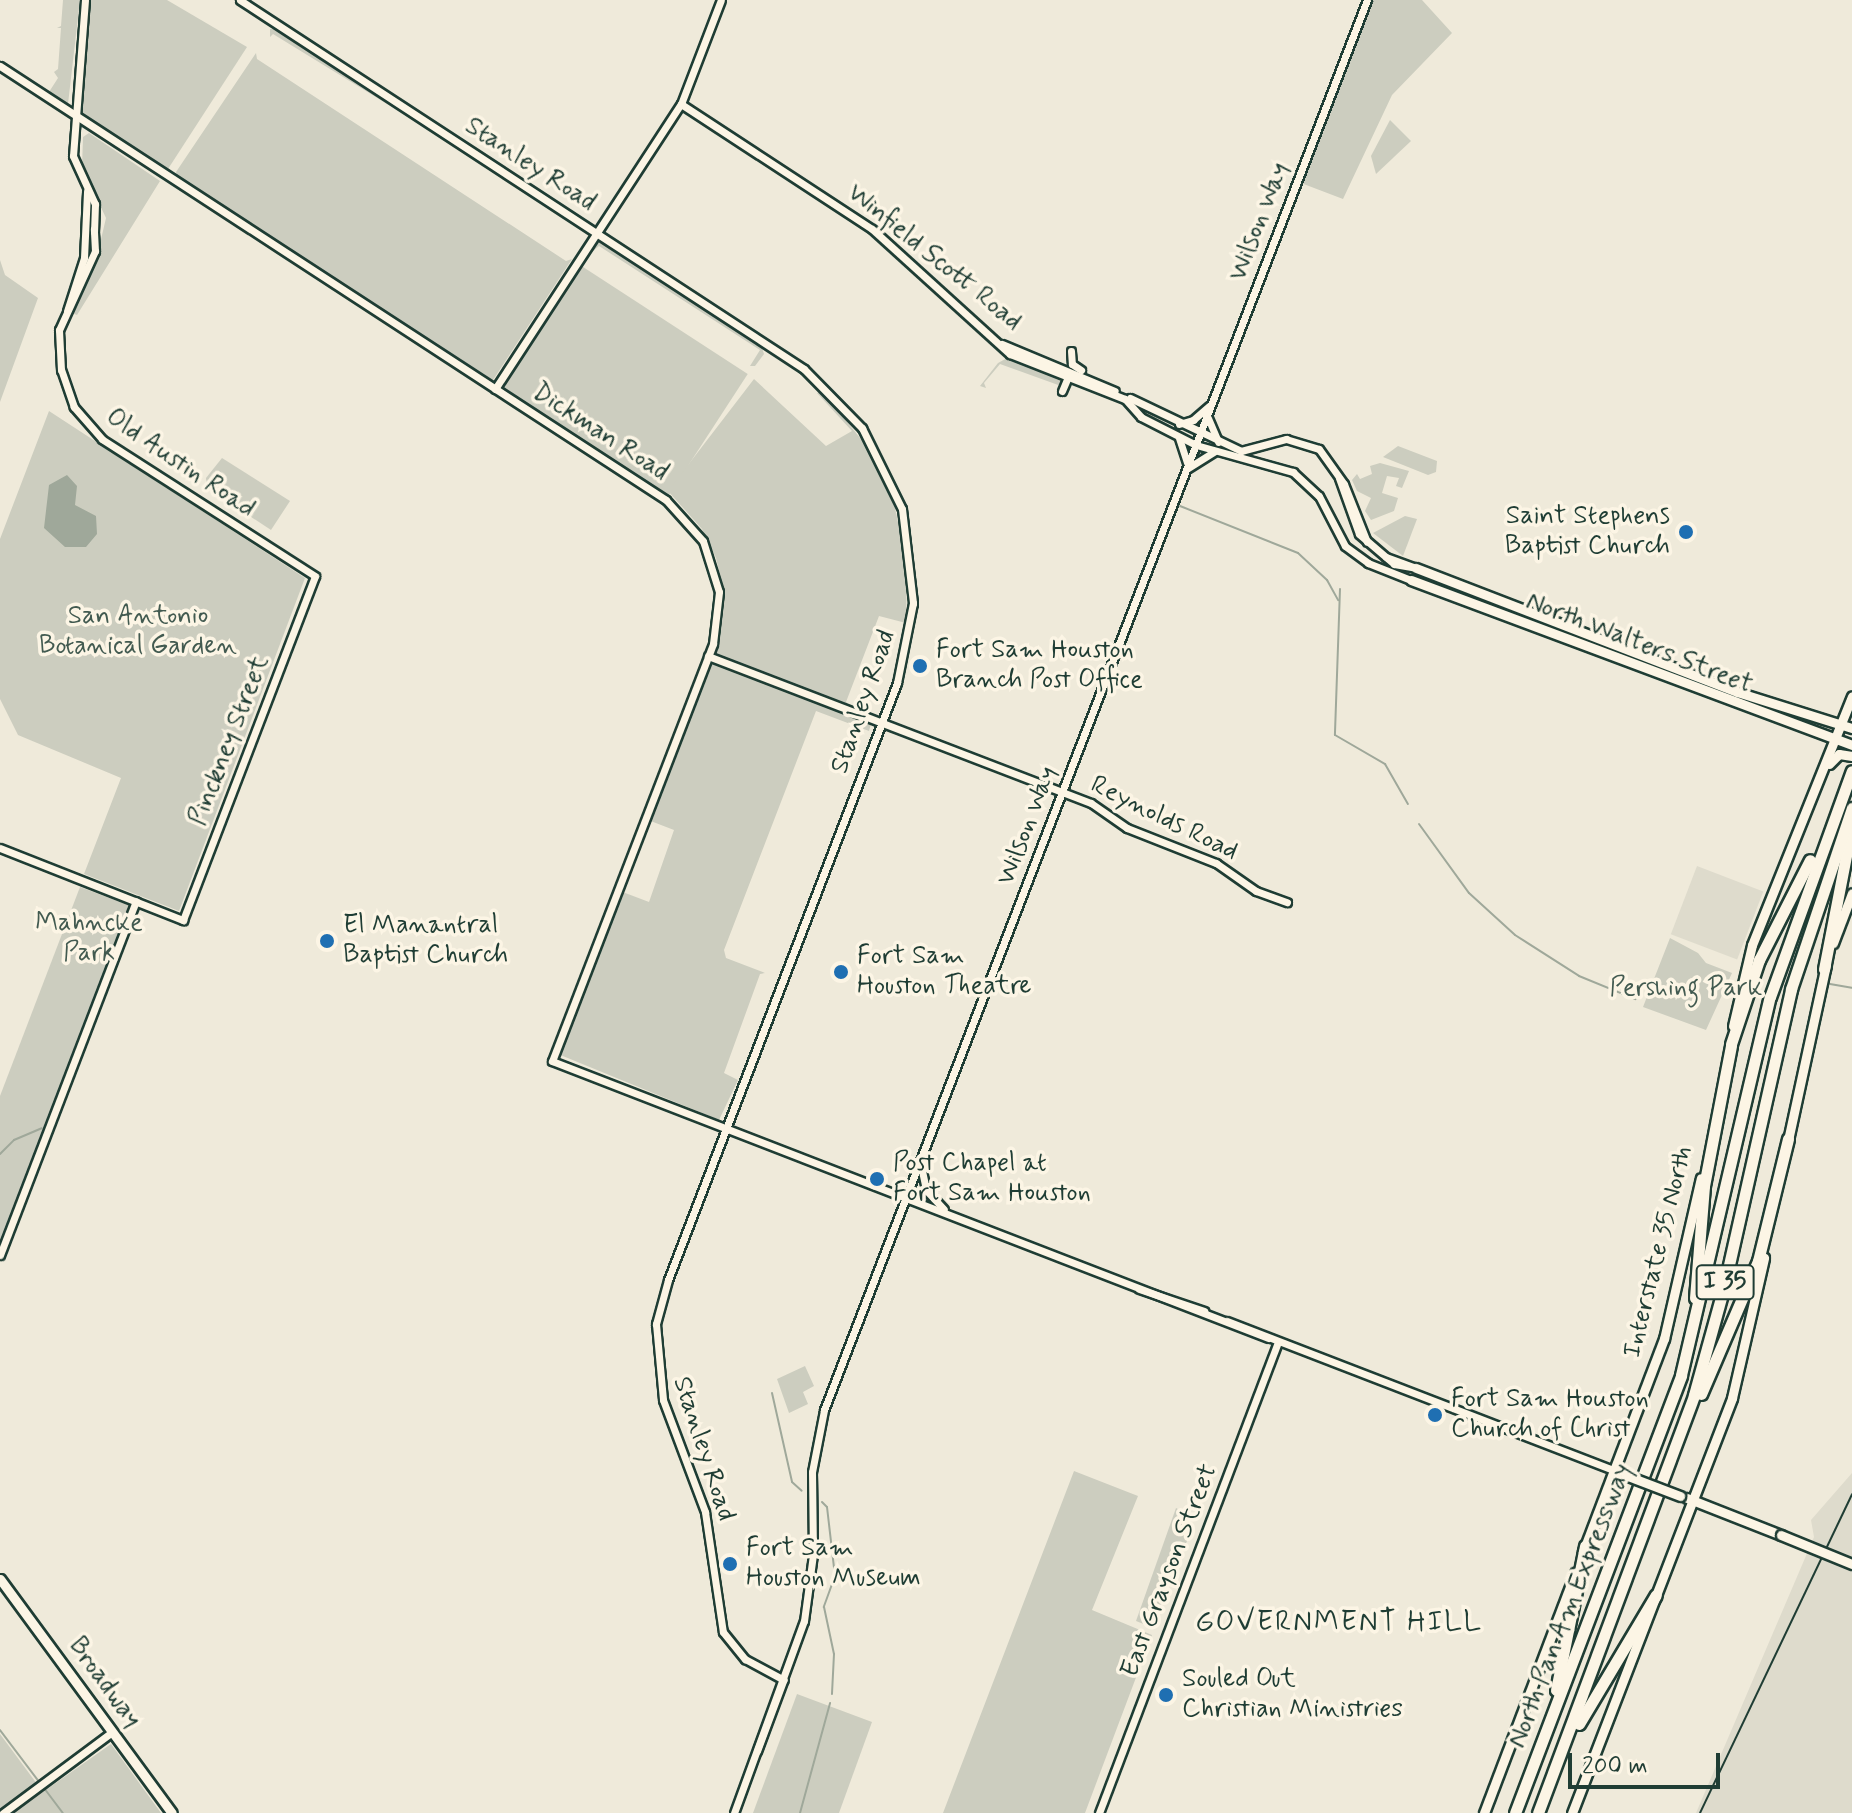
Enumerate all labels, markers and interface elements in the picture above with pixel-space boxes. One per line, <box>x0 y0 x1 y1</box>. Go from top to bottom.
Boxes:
street label: Stanley Road <box>459 111 601 219</box>
street label: Wilson Way <box>1223 157 1297 287</box>
street label: Winfield Scott Road <box>840 177 1028 339</box>
street label: Dickman Road <box>526 378 674 488</box>
street label: Old Austin Road <box>102 405 258 523</box>
place label: Saint Stephens Baptist Church <box>1505 501 1670 562</box>
marker: Saint Stephens Baptist Church <box>1677 523 1695 541</box>
street label: North Walters Street <box>1522 587 1756 701</box>
park label: San Antonio Botanical Garden <box>43 601 233 662</box>
street label: Stanley Road <box>825 627 903 777</box>
place label: Fort Sam Houston Branch Post Office <box>936 635 1143 696</box>
street label: Pinckney Street <box>183 652 277 830</box>
marker: Fort Sam Houston Branch Post Office <box>911 657 929 675</box>
street label: Wilson Way <box>991 761 1065 891</box>
street label: Reynolds Road <box>1085 770 1243 868</box>
park label: Mahncke Park <box>35 908 143 970</box>
place label: El Manantral Baptist Church <box>343 910 508 972</box>
marker: El Manantral Baptist Church <box>318 932 336 950</box>
place label: Fort Sam Houston Theatre <box>857 941 1027 1002</box>
marker: Fort Sam Houston Theatre <box>832 963 850 981</box>
park label: Pershing Park <box>1612 973 1760 1005</box>
street label: Interstate 35 North <box>1618 1143 1700 1361</box>
place label: Post Chapel at Fort Sam Houston <box>893 1148 1086 1210</box>
marker: Post Chapel at Fort Sam Houston <box>868 1170 886 1188</box>
road number: I 35 <box>1695 1262 1755 1302</box>
street label: Stanley Road <box>665 1373 741 1525</box>
place label: Fort Sam Houston Church of Christ <box>1451 1384 1644 1446</box>
marker: Fort Sam Houston Church of Christ <box>1426 1406 1444 1424</box>
street label: East Grayson Street <box>1115 1461 1225 1681</box>
street label: North Pan Am Expressway <box>1503 1461 1639 1751</box>
place label: Fort Sam Houston Museum <box>746 1533 933 1594</box>
marker: Fort Sam Houston Museum <box>721 1555 739 1573</box>
district label: GOVERNMENT HILL <box>1193 1606 1485 1640</box>
street label: Broadway <box>61 1632 147 1734</box>
place label: Souled Out Christian Ministries <box>1182 1664 1395 1726</box>
marker: Souled Out Christian Ministries <box>1157 1686 1175 1704</box>
scale bar <box>1572 1737 1724 1787</box>
text: 200 m <box>1582 1751 1648 1782</box>

